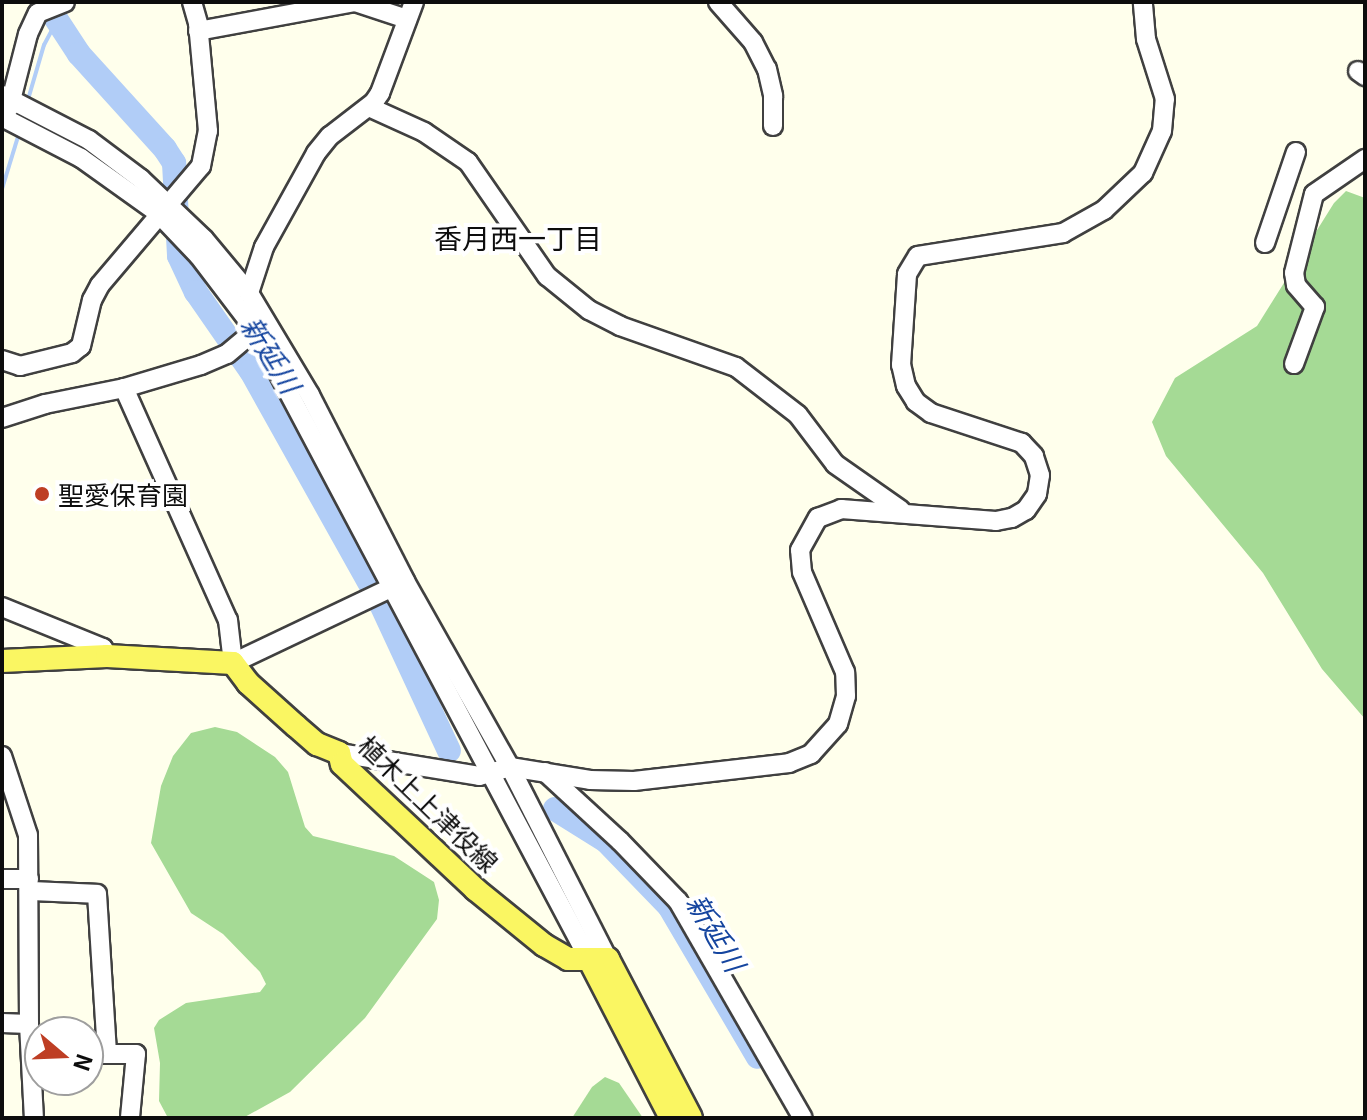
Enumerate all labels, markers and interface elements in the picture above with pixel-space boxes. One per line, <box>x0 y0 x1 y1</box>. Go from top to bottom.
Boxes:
district label: 香月西一丁目 <box>434 220 602 254</box>
water label: 新延川 <box>235 309 309 399</box>
place label: 聖愛保育園 <box>58 478 188 510</box>
marker: 聖愛保育園 <box>33 485 51 503</box>
street label: 植木上上津役線 <box>353 729 505 877</box>
water label: 新延川 <box>681 887 753 977</box>
north arrow <box>24 1016 104 1096</box>
text: N <box>67 1050 103 1076</box>

